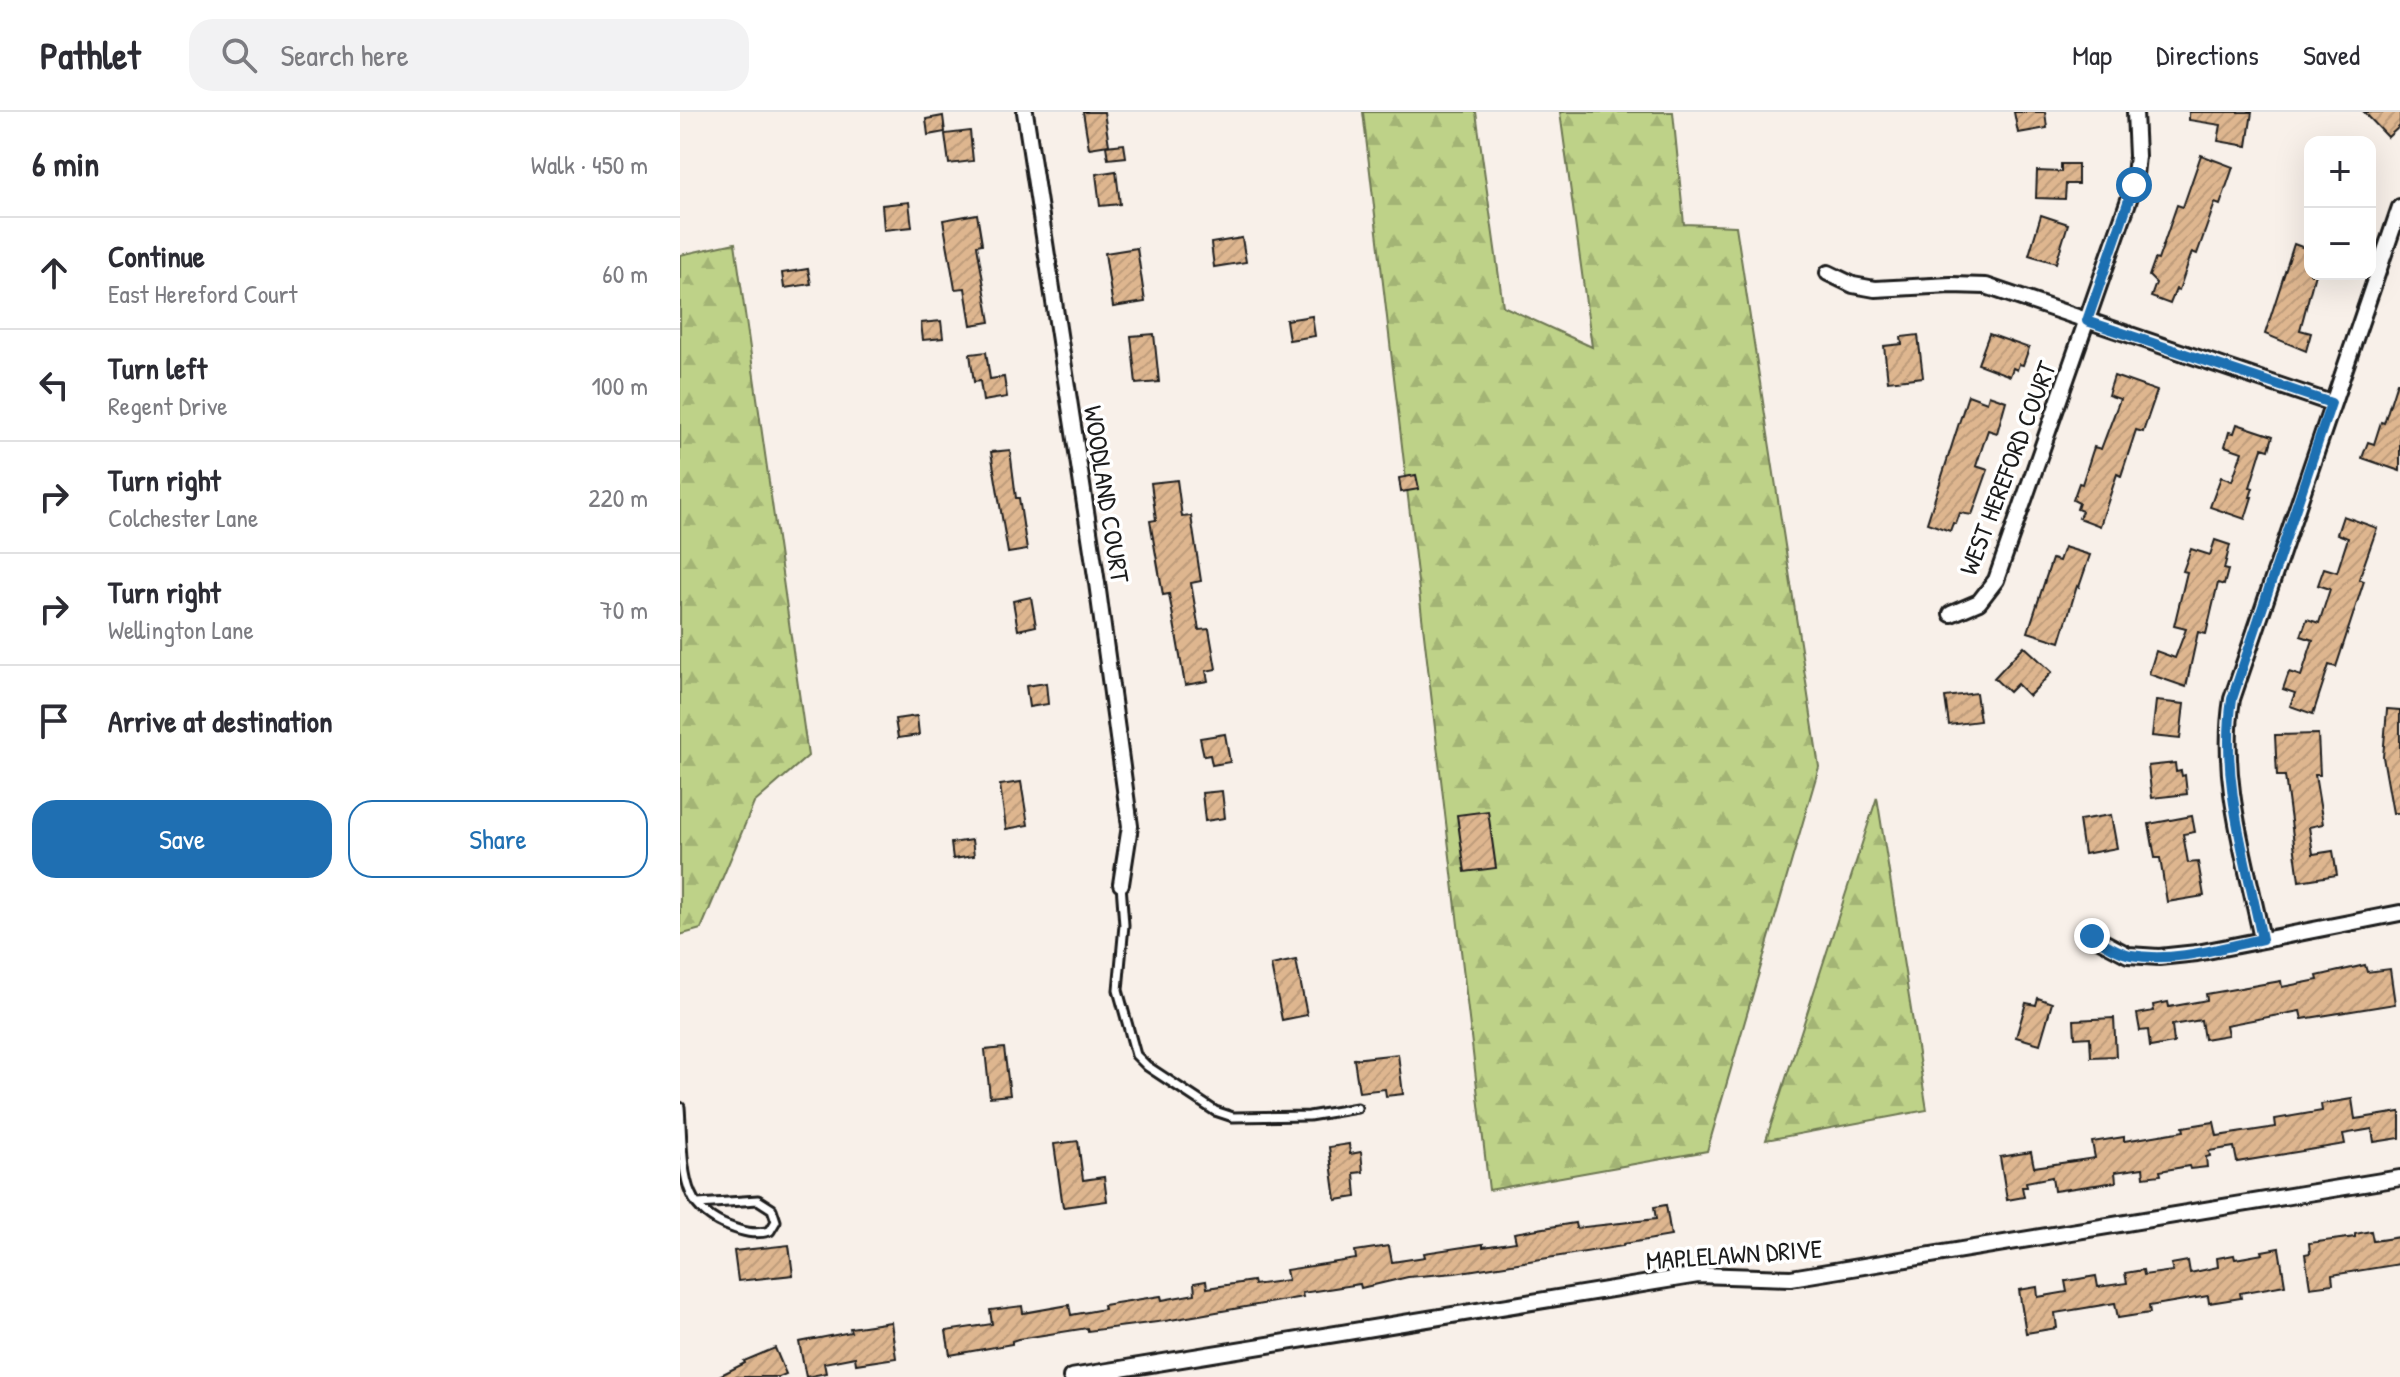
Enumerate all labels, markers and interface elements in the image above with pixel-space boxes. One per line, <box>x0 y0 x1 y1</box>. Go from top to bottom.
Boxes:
search box <box>189 19 749 91</box>
text: Pathlet <box>40 29 141 81</box>
icon: search <box>217 33 261 77</box>
text: Search here <box>281 35 409 75</box>
text: Map <box>2072 36 2112 74</box>
text: Directions <box>2156 36 2259 74</box>
text: Saved <box>2303 36 2360 74</box>
map controls <box>2304 136 2376 280</box>
button: + <box>2304 136 2376 208</box>
text: 6 min <box>32 141 100 187</box>
text: Walk · 450 m <box>531 147 648 182</box>
route start <box>2116 167 2152 203</box>
button: − <box>2304 208 2376 280</box>
text: Continue <box>108 236 205 276</box>
icon: ahead <box>32 251 76 295</box>
text: 60 m <box>602 256 648 291</box>
text: East Hereford Court <box>108 276 298 311</box>
text: Turn left <box>108 348 207 388</box>
street label: WEST HEREFORD COURT <box>1950 356 2064 580</box>
icon: left <box>32 363 76 407</box>
text: 100 m <box>592 368 648 403</box>
text: Regent Drive <box>108 388 228 423</box>
street label: WOODLAND COURT <box>1076 403 1138 586</box>
text: Turn right <box>108 460 221 500</box>
icon: right <box>32 475 76 519</box>
text: 220 m <box>588 480 648 515</box>
text: Colchester Lane <box>108 500 258 535</box>
text: Turn right <box>108 572 221 612</box>
icon: right <box>32 587 76 631</box>
text: 70 m <box>600 592 648 627</box>
text: Wellington Lane <box>108 612 254 647</box>
icon: arrive <box>32 699 76 743</box>
text: Arrive at destination <box>108 701 333 741</box>
button: Save <box>32 800 332 878</box>
button: Share <box>348 800 648 878</box>
route end <box>2074 918 2110 954</box>
street label: MAPLELAWN DRIVE <box>1645 1230 1824 1278</box>

